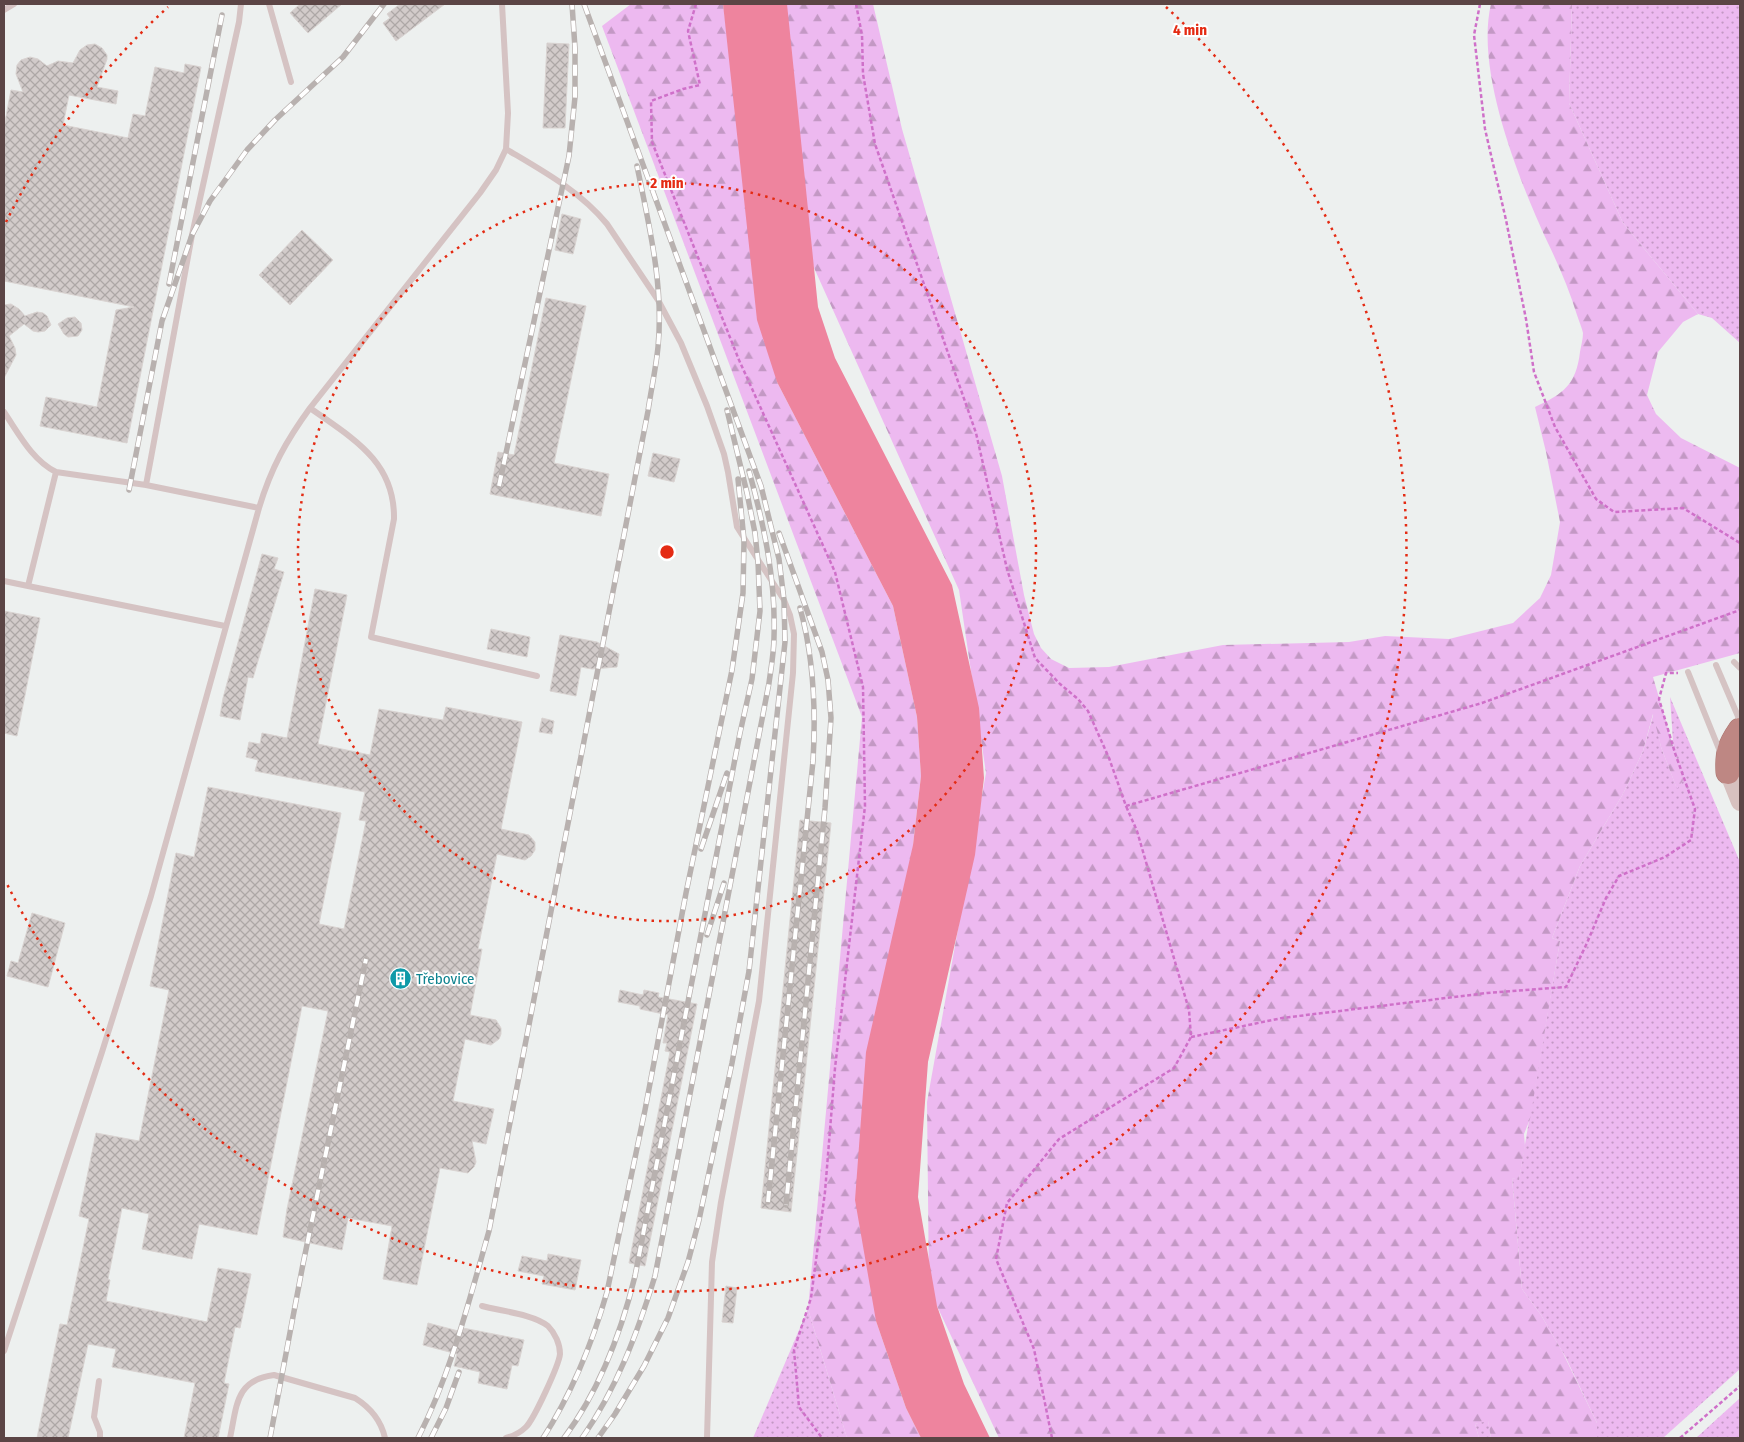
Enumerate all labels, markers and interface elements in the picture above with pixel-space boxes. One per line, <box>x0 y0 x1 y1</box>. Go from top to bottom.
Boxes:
text: 4 min <box>1173 21 1207 39</box>
text: 2 min <box>649 174 684 192</box>
centre of rings <box>658 543 676 561</box>
building icon: Třebovice <box>388 967 412 991</box>
place label: Třebovice <box>416 970 475 988</box>

